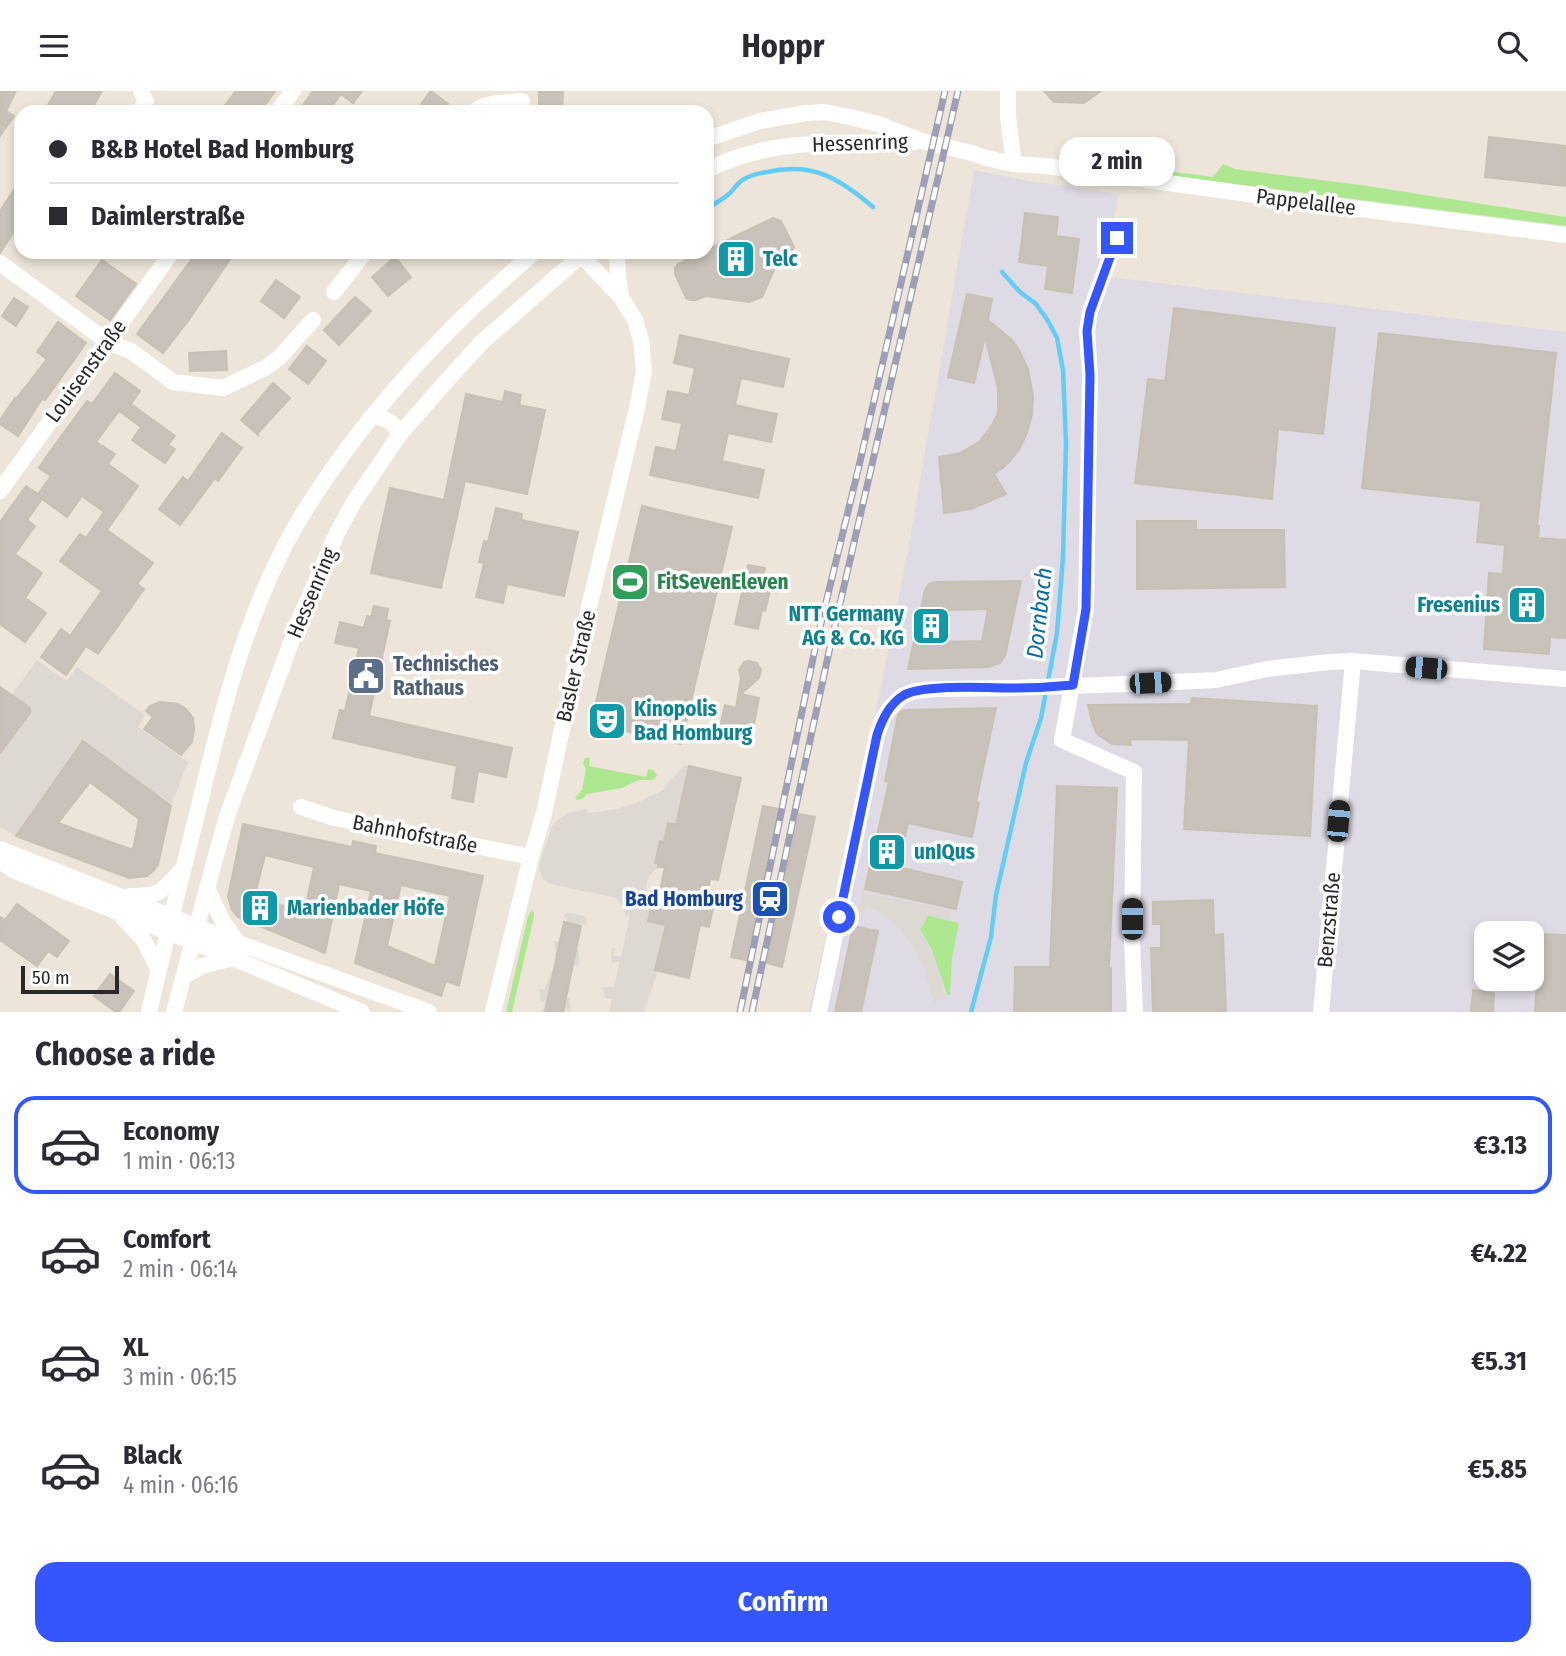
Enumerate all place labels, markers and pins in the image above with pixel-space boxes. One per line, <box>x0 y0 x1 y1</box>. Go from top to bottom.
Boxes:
building icon: Telc <box>715 238 757 280</box>
place label: Telc <box>763 246 798 272</box>
sports icon: FitSevenEleven <box>609 561 651 603</box>
place label: FitSevenEleven <box>657 569 789 595</box>
building icon: Fresenius <box>1506 584 1548 626</box>
place label: Fresenius <box>1417 592 1500 618</box>
place label: NTT Germany AG & Co. KG <box>788 601 905 651</box>
building icon: NTT Germany AG & Co. KG <box>910 605 952 647</box>
place label: Technisches Rathaus <box>393 651 499 701</box>
public building icon: Technisches Rathaus <box>345 655 387 697</box>
place label: Kinopolis Bad Homburg <box>634 696 753 746</box>
theatre icon: Kinopolis Bad Homburg <box>586 700 628 742</box>
building icon: unIQus <box>866 831 908 873</box>
place label: unIQus <box>914 839 975 865</box>
station icon: Bad Homburg <box>749 878 791 920</box>
place label: Bad Homburg <box>625 886 744 912</box>
building icon: Marienbader Höfe <box>239 887 281 929</box>
place label: Marienbader Höfe <box>287 895 445 921</box>

